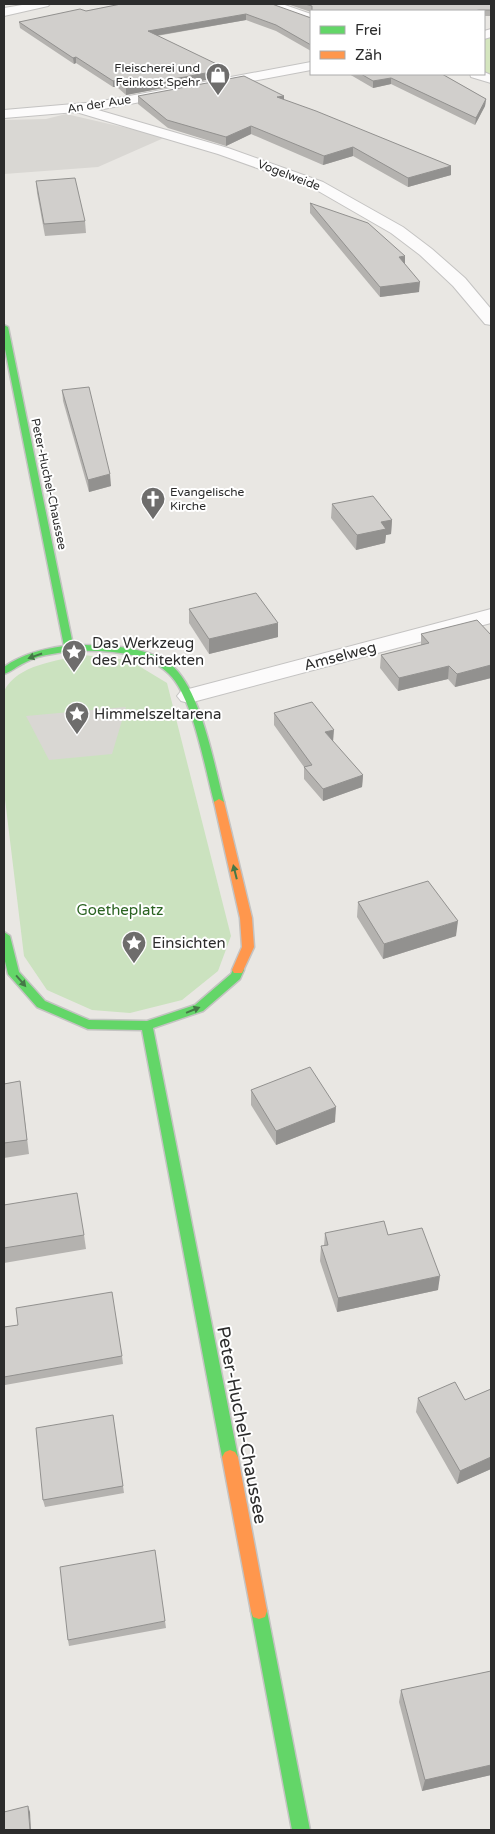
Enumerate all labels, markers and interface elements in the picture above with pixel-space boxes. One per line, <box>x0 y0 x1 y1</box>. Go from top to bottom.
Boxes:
legend <box>310 10 485 75</box>
text: Frei <box>355 21 381 39</box>
text: Zäh <box>355 46 382 64</box>
place label: Fleischerei und Feinkost Spehr <box>114 61 200 89</box>
shop icon: Fleischerei und Feinkost Spehr <box>205 62 231 96</box>
street label: An der Aue <box>66 92 132 116</box>
street label: Vogelweide <box>256 157 322 193</box>
street label: Peter-Huchel-Chaussee <box>28 417 70 551</box>
place label: Evangelische Kirche <box>170 485 245 513</box>
church icon: Evangelische Kirche <box>140 486 166 520</box>
place label: Das Werkzeug des Architekten <box>92 634 204 669</box>
street label: Amselweg <box>302 638 378 674</box>
place icon: Das Werkzeug des Architekten <box>61 639 87 673</box>
one-way arrow <box>27 652 42 660</box>
place icon: Himmelszeltarena <box>64 701 90 735</box>
place label: Himmelszeltarena <box>94 705 221 723</box>
one-way arrow <box>231 865 239 880</box>
park label: Goetheplatz <box>77 901 163 919</box>
place icon: Einsichten <box>121 930 147 964</box>
place label: Einsichten <box>152 934 226 952</box>
one-way arrow <box>15 975 26 988</box>
one-way arrow <box>186 1006 201 1014</box>
street label: Peter-Huchel-Chaussee <box>212 1324 272 1526</box>

